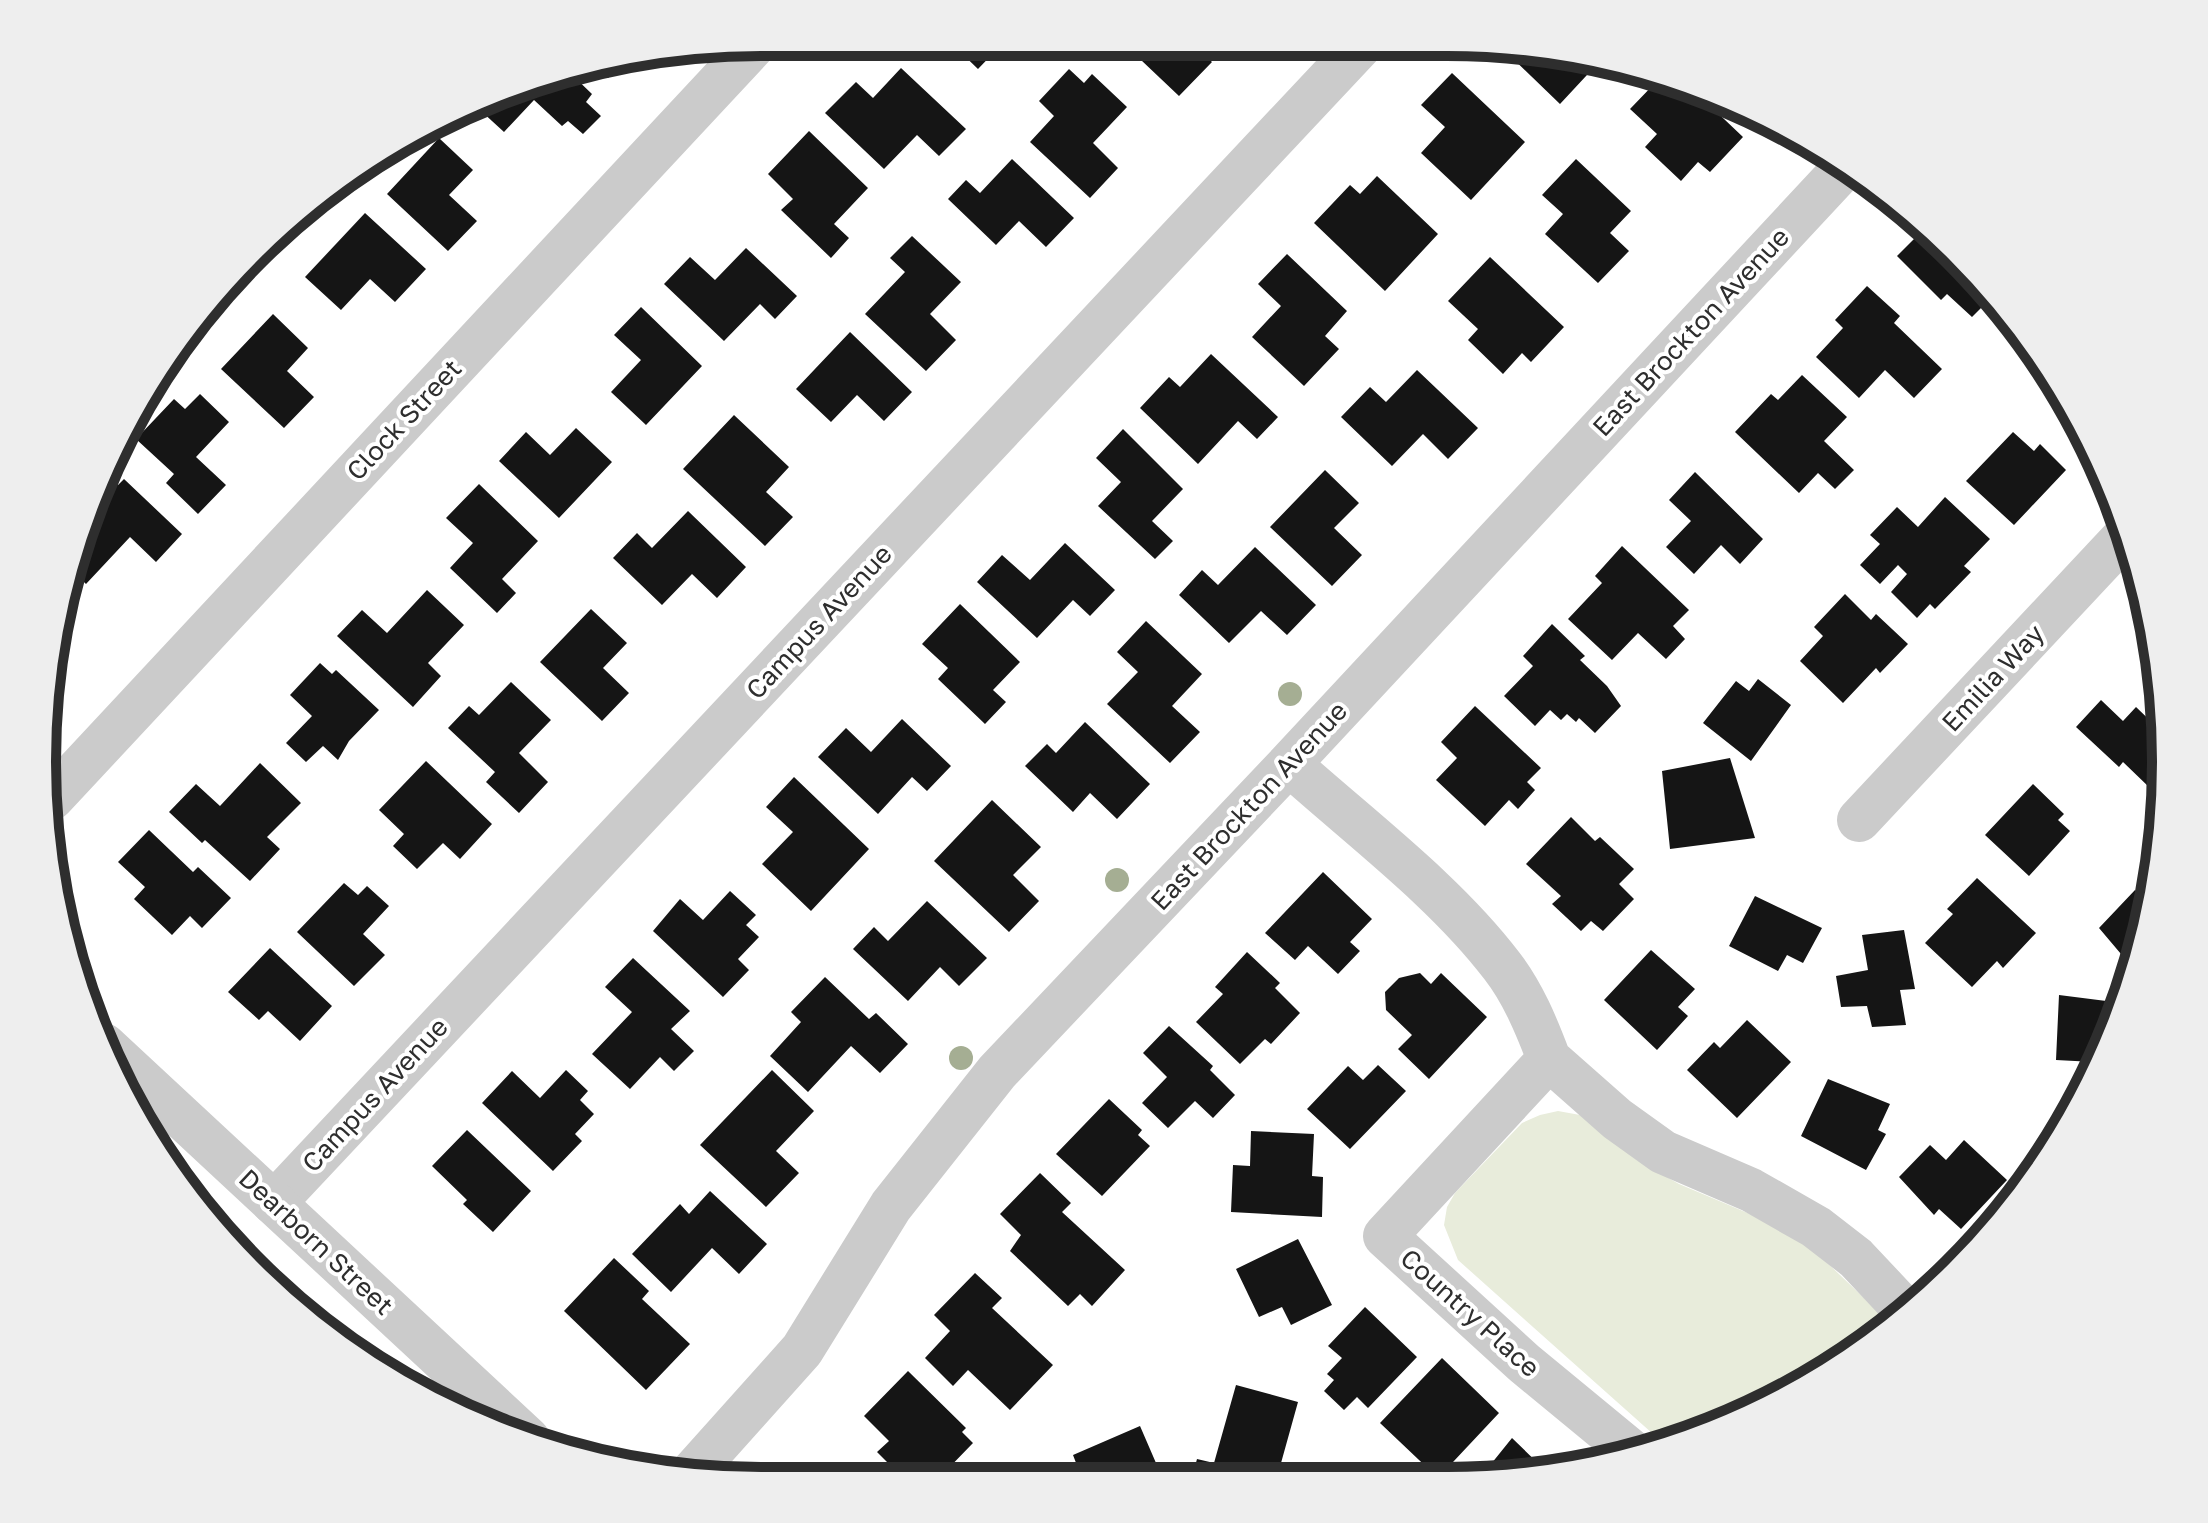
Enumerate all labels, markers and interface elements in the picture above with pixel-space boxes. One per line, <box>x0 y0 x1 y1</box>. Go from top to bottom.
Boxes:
street label: East Brockton Avenue <box>1586 221 1795 442</box>
street label: Clock Street <box>340 353 467 486</box>
street label: Campus Avenue <box>739 538 898 705</box>
street label: Emilia Way <box>1935 617 2050 738</box>
street label: East Brockton Avenue <box>1144 695 1353 916</box>
street label: Campus Avenue <box>295 1011 454 1178</box>
street label: Dearborn Street <box>233 1162 400 1321</box>
street label: Country Place <box>1394 1242 1546 1383</box>

